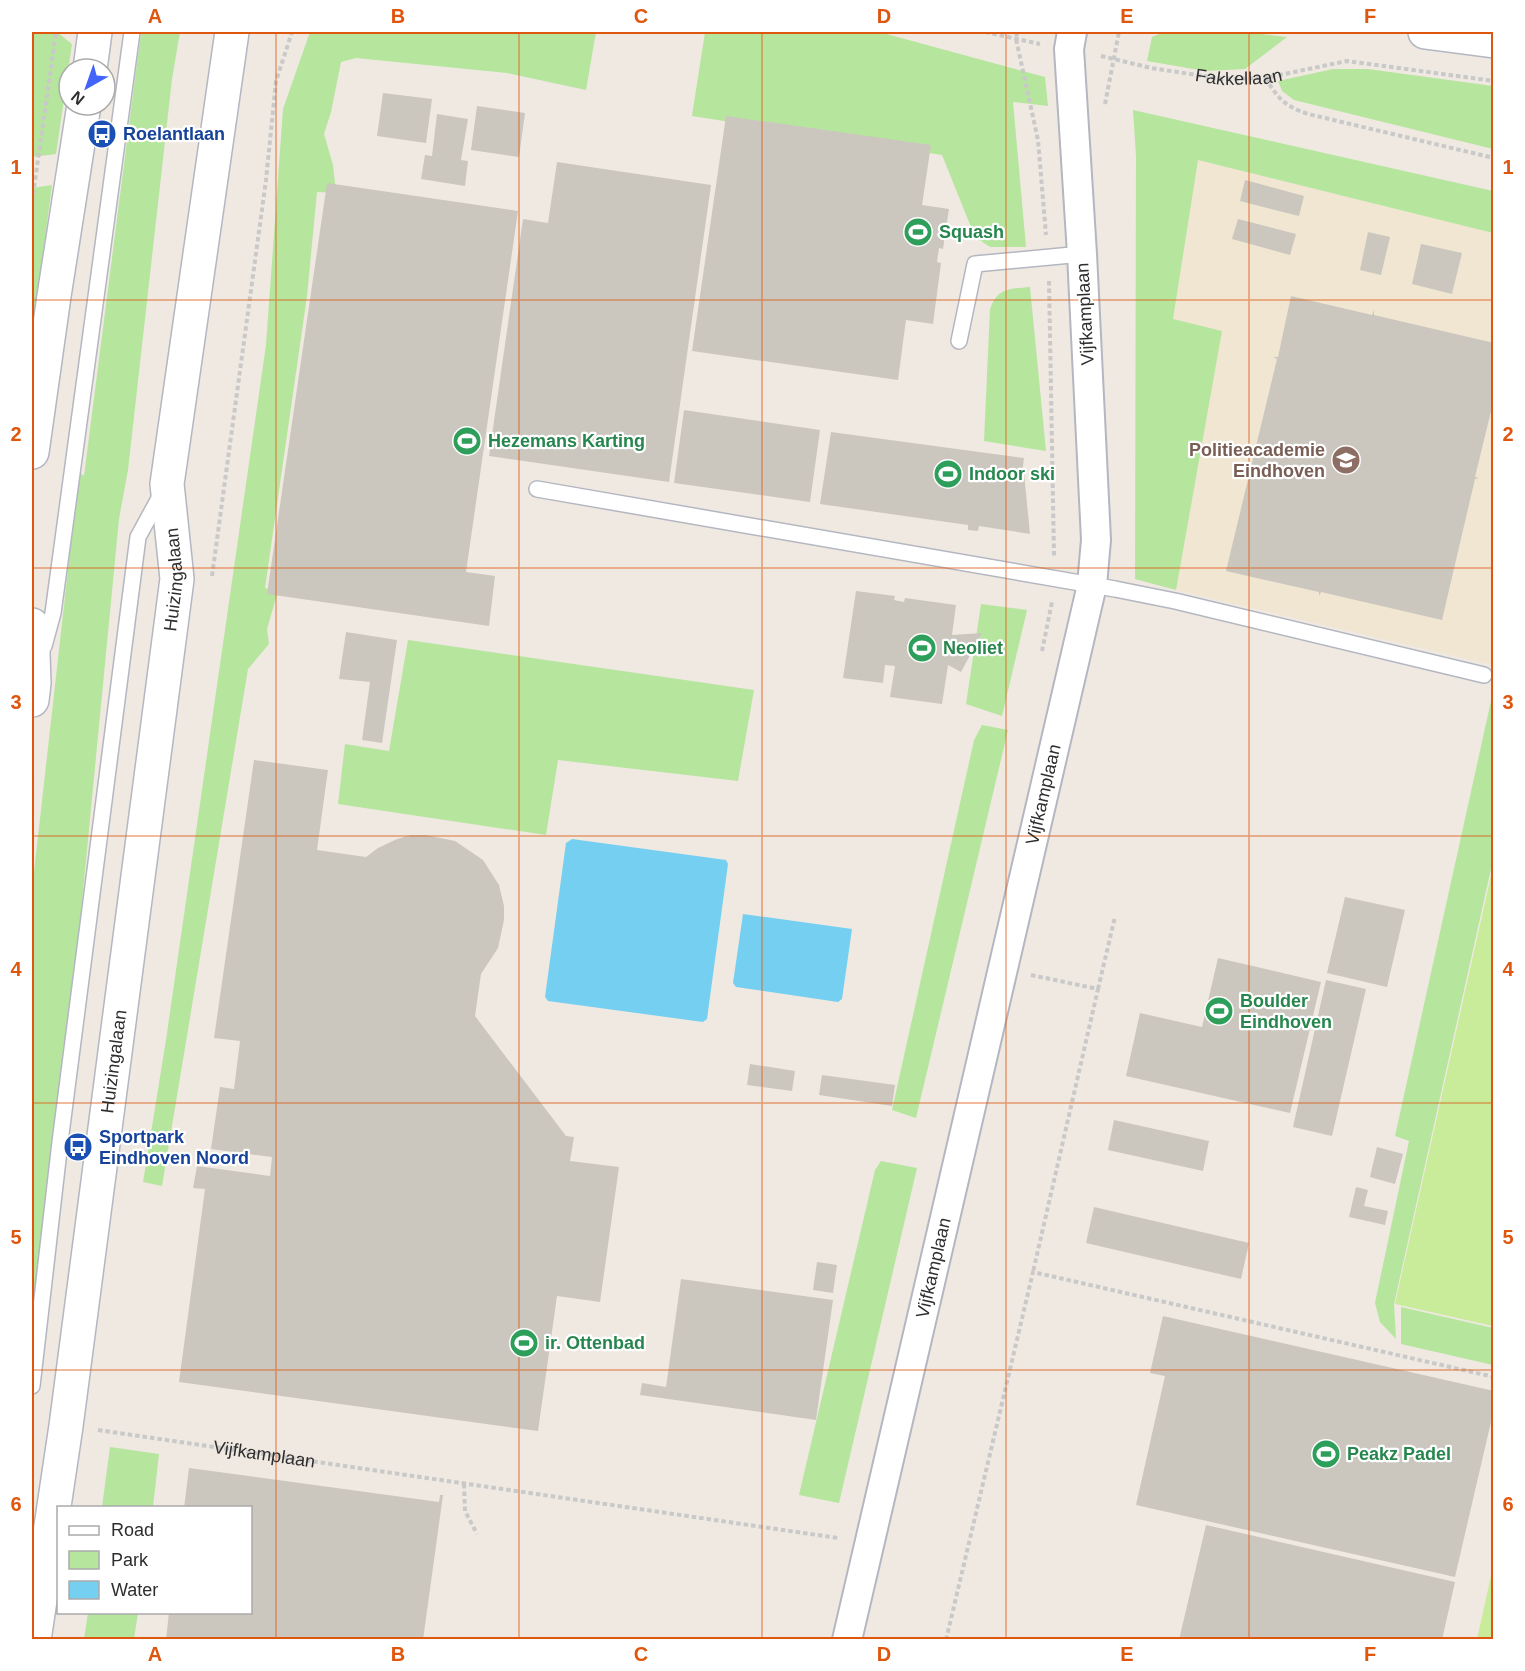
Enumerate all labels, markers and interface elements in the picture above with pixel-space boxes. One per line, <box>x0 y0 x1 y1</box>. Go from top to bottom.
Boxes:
text: A <box>148 5 162 27</box>
text: B <box>391 5 405 27</box>
text: C <box>634 5 648 27</box>
text: D <box>877 5 891 27</box>
text: E <box>1120 5 1134 27</box>
text: F <box>1364 5 1376 27</box>
north arrow <box>57 57 117 117</box>
street label: Fakkellaan <box>1194 65 1284 89</box>
text: N <box>68 88 88 108</box>
bus stop icon: Roelantlaan <box>86 118 118 150</box>
place label: Roelantlaan <box>123 124 225 144</box>
text: 1 <box>10 156 22 178</box>
text: 1 <box>1502 156 1514 178</box>
sports icon: Squash <box>902 216 934 248</box>
place label: Squash <box>939 222 1004 242</box>
street label: Vijfkamplaan <box>1072 262 1098 366</box>
text: 2 <box>10 423 22 445</box>
text: 2 <box>1502 423 1514 445</box>
sports icon: Hezemans Karting <box>451 425 483 457</box>
place label: Hezemans Karting <box>488 431 645 451</box>
place label: Politieacademie Eindhoven <box>1189 440 1325 481</box>
school or university icon: Politieacademie Eindhoven <box>1330 444 1362 476</box>
sports icon: Indoor ski <box>932 458 964 490</box>
place label: Indoor ski <box>969 464 1055 484</box>
street label: Huizingalaan <box>160 527 187 633</box>
sports icon: Neoliet <box>906 632 938 664</box>
place label: Neoliet <box>943 638 1003 658</box>
text: 3 <box>10 691 22 713</box>
text: 3 <box>1502 691 1514 713</box>
street label: Vijfkamplaan <box>1022 742 1065 847</box>
text: 4 <box>10 958 22 980</box>
text: 4 <box>1502 958 1514 980</box>
place label: Boulder Eindhoven <box>1240 991 1332 1032</box>
sports icon: Boulder Eindhoven <box>1203 995 1235 1027</box>
street label: Huizingalaan <box>97 1009 130 1114</box>
place label: Sportpark Eindhoven Noord <box>99 1127 249 1168</box>
bus stop icon: Sportpark Eindhoven Noord <box>62 1131 94 1163</box>
street label: Vijfkamplaan <box>912 1216 955 1320</box>
text: 5 <box>10 1226 22 1248</box>
text: 5 <box>1502 1226 1514 1248</box>
sports icon: ir. Ottenbad <box>508 1327 540 1359</box>
place label: ir. Ottenbad <box>545 1333 645 1353</box>
street label: Vijfkamplaan <box>212 1437 317 1472</box>
sports icon: Peakz Padel <box>1310 1438 1342 1470</box>
place label: Peakz Padel <box>1347 1444 1451 1464</box>
text: 6 <box>10 1493 22 1515</box>
text: 6 <box>1502 1493 1514 1515</box>
legend <box>57 1506 252 1614</box>
text: Road <box>111 1520 154 1540</box>
text: Park <box>111 1550 149 1570</box>
text: Water <box>111 1580 158 1600</box>
text: A <box>148 1643 162 1665</box>
text: B <box>391 1643 405 1665</box>
text: C <box>634 1643 648 1665</box>
text: D <box>877 1643 891 1665</box>
text: E <box>1120 1643 1134 1665</box>
text: F <box>1364 1643 1376 1665</box>

